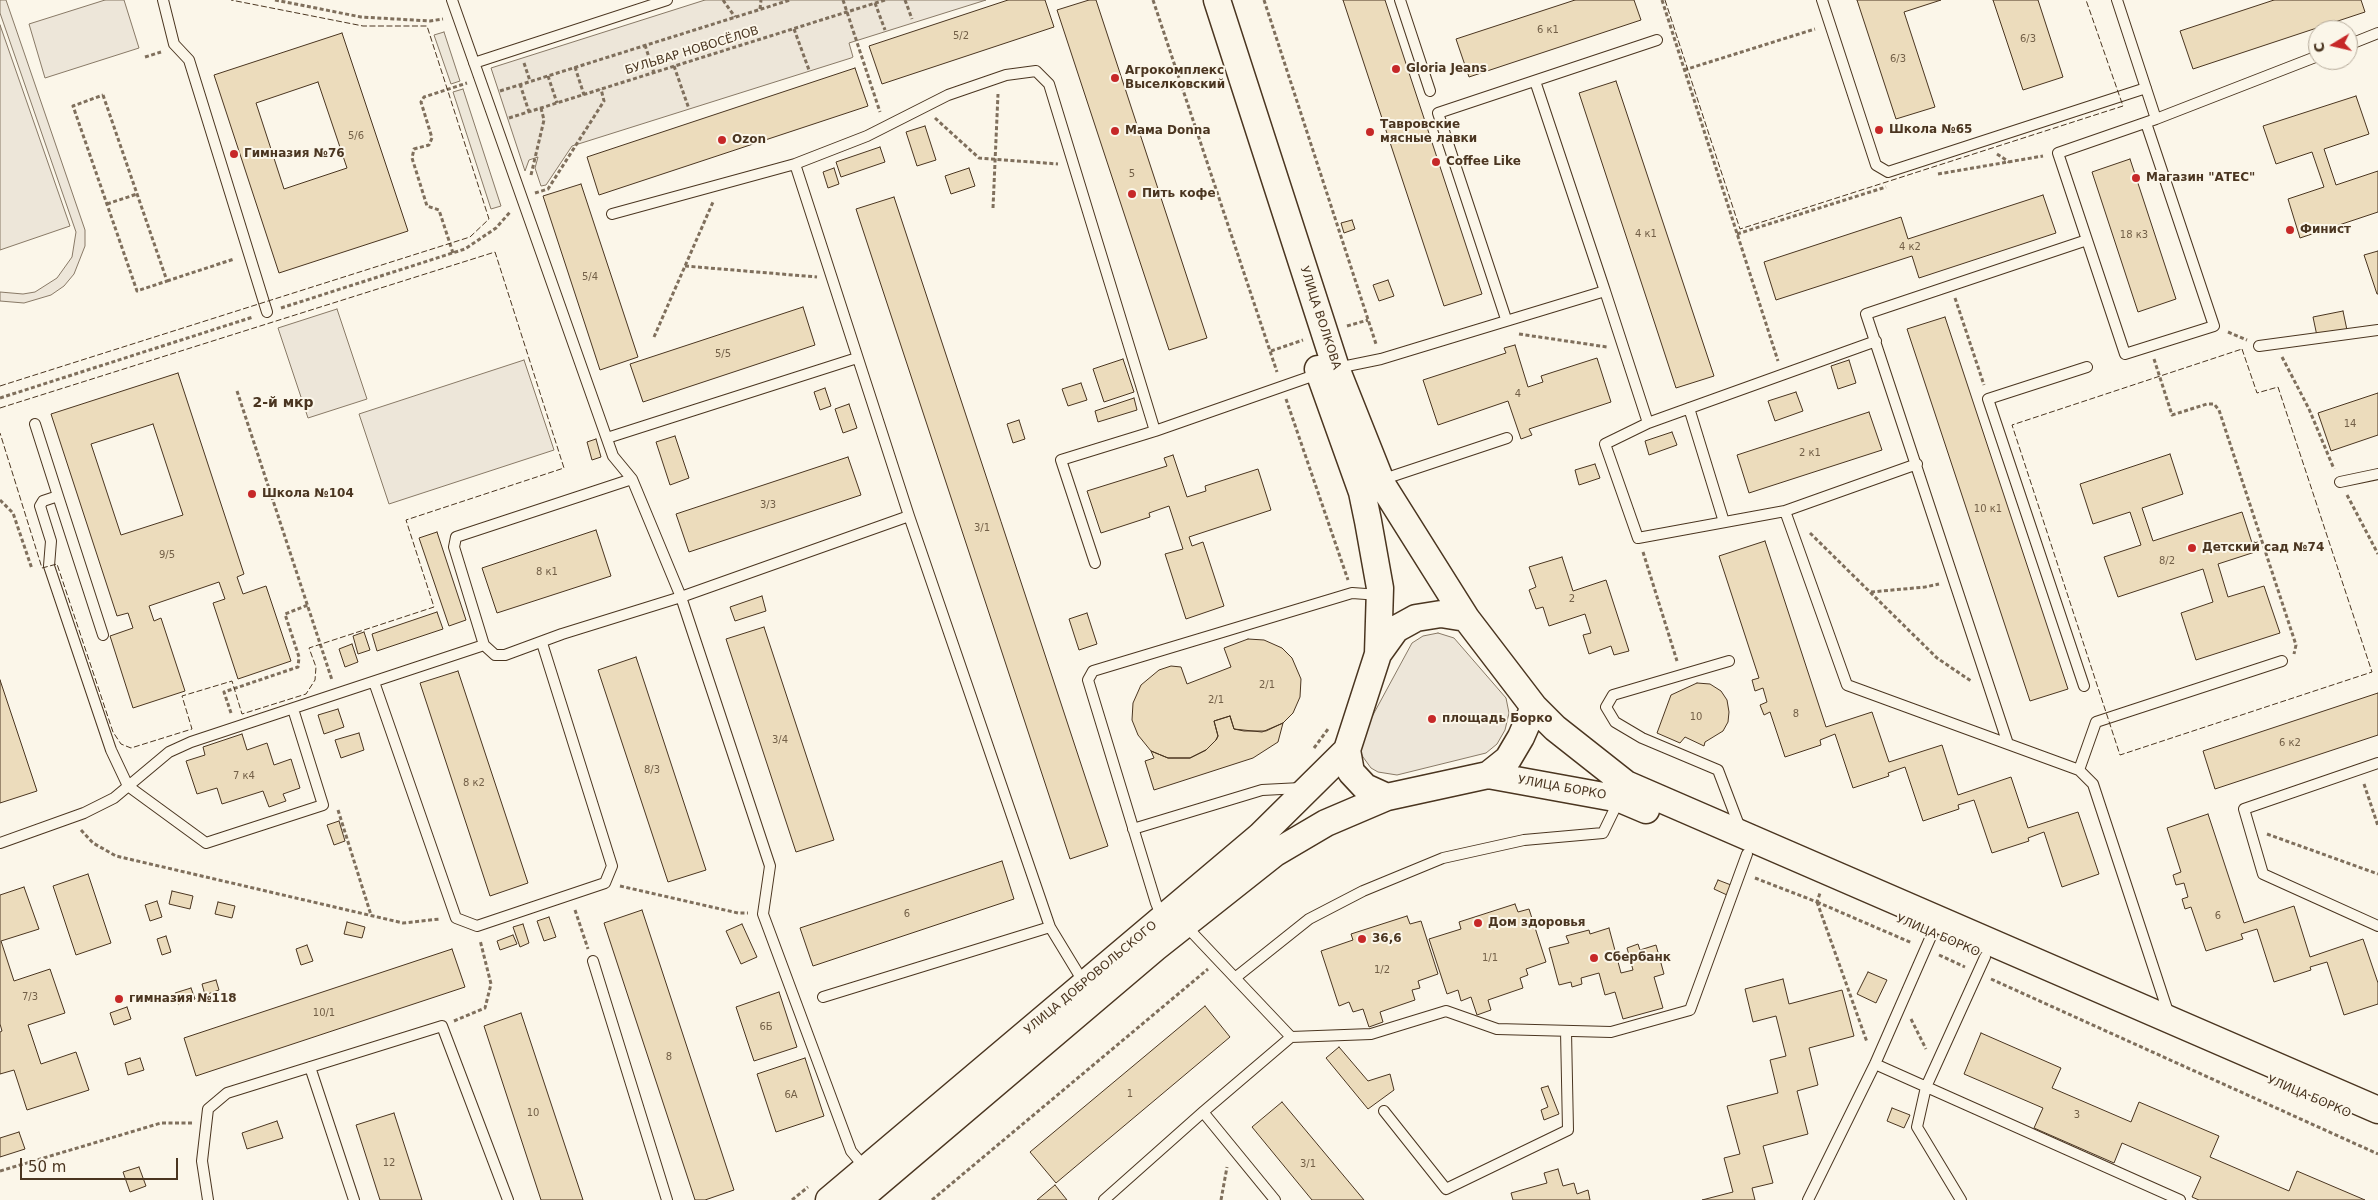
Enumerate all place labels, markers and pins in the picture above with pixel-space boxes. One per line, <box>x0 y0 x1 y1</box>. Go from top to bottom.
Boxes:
place label: Gloria Jeans <box>1406 62 1487 76</box>
marker: Gloria Jeans <box>1390 63 1402 75</box>
place label: Агрокомплекс Выселковский <box>1125 64 1225 92</box>
marker: Агрокомплекс Выселковский <box>1109 72 1121 84</box>
place label: Тавровские мясные лавки <box>1380 118 1477 146</box>
place label: Школа №65 <box>1889 123 1972 137</box>
place label: Мама Donna <box>1125 124 1211 138</box>
marker: Школа №65 <box>1873 124 1885 136</box>
marker: Мама Donna <box>1109 125 1121 137</box>
marker: Тавровские мясные лавки <box>1364 126 1376 138</box>
place label: Ozon <box>732 133 766 147</box>
marker: Ozon <box>716 134 728 146</box>
place label: Гимназия №76 <box>244 147 345 161</box>
marker: Гимназия №76 <box>228 148 240 160</box>
place label: Coffee Like <box>1446 155 1521 169</box>
marker: Coffee Like <box>1430 156 1442 168</box>
place label: Магазин "АТЕС" <box>2146 171 2255 185</box>
marker: Магазин "АТЕС" <box>2130 172 2142 184</box>
place label: Пить кофе <box>1142 187 1216 201</box>
marker: Пить кофе <box>1126 188 1138 200</box>
place label: Финист <box>2300 223 2351 237</box>
marker: Финист <box>2284 224 2296 236</box>
place label: Школа №104 <box>262 487 354 501</box>
marker: Школа №104 <box>246 488 258 500</box>
place label: Детский сад №74 <box>2202 541 2324 555</box>
marker: Детский сад №74 <box>2186 542 2198 554</box>
place label: площадь Борко <box>1442 712 1553 726</box>
marker: площадь Борко <box>1426 713 1438 725</box>
place label: Дом здоровья <box>1488 916 1586 930</box>
marker: Дом здоровья <box>1472 917 1484 929</box>
place label: 36,6 <box>1372 932 1402 946</box>
marker: 36,6 <box>1356 933 1368 945</box>
place label: Сбербанк <box>1604 951 1671 965</box>
marker: Сбербанк <box>1588 952 1600 964</box>
place label: гимназия №118 <box>129 992 237 1006</box>
marker: гимназия №118 <box>113 993 125 1005</box>

